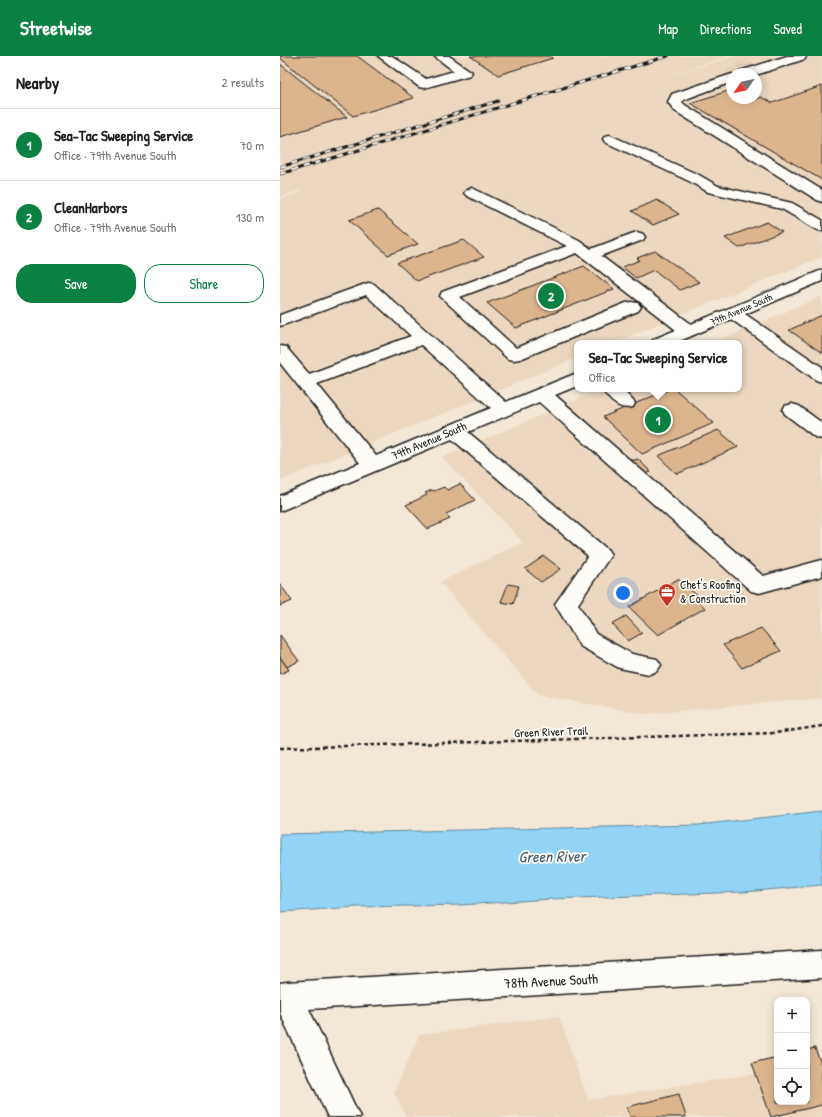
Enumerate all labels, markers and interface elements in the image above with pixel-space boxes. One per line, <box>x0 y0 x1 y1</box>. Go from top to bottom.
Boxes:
text: Streetwise <box>20 15 92 41</box>
text: Map <box>658 19 678 38</box>
text: Directions <box>700 19 751 38</box>
text: Saved <box>773 19 802 38</box>
north arrow <box>726 68 762 104</box>
text: Nearby <box>16 71 59 94</box>
text: 2 results <box>222 73 264 91</box>
text: Sea-Tac Sweeping Service <box>54 125 193 146</box>
text: 1 <box>27 136 31 154</box>
text: 70 m <box>240 136 264 154</box>
text: Office · 79th Avenue South <box>54 146 176 164</box>
text: CleanHarbors <box>54 197 127 218</box>
text: 2 <box>26 208 32 226</box>
text: 130 m <box>236 208 264 226</box>
text: Office · 79th Avenue South <box>54 218 176 236</box>
button: Save <box>16 264 136 303</box>
button: Share <box>144 264 264 303</box>
pin: 2 <box>538 281 564 311</box>
street label: 79th Avenue South <box>708 290 774 328</box>
popup <box>574 340 742 392</box>
text: Sea-Tac Sweeping Service <box>588 347 728 368</box>
text: Office <box>588 368 616 386</box>
pin: 1 <box>645 405 671 435</box>
street label: 79th Avenue South <box>389 417 469 464</box>
place label: Chet's Roofing & Construction <box>680 576 746 607</box>
office icon: Chet's Roofing & Construction <box>657 582 677 607</box>
your location <box>613 583 633 603</box>
street label: Green River Trail <box>514 722 589 741</box>
water label: Green River <box>518 844 588 868</box>
street label: 78th Avenue South <box>504 969 599 992</box>
map controls <box>774 997 810 1105</box>
button: + <box>774 997 810 1033</box>
button: − <box>774 1033 810 1069</box>
button: locate <box>774 1069 810 1105</box>

